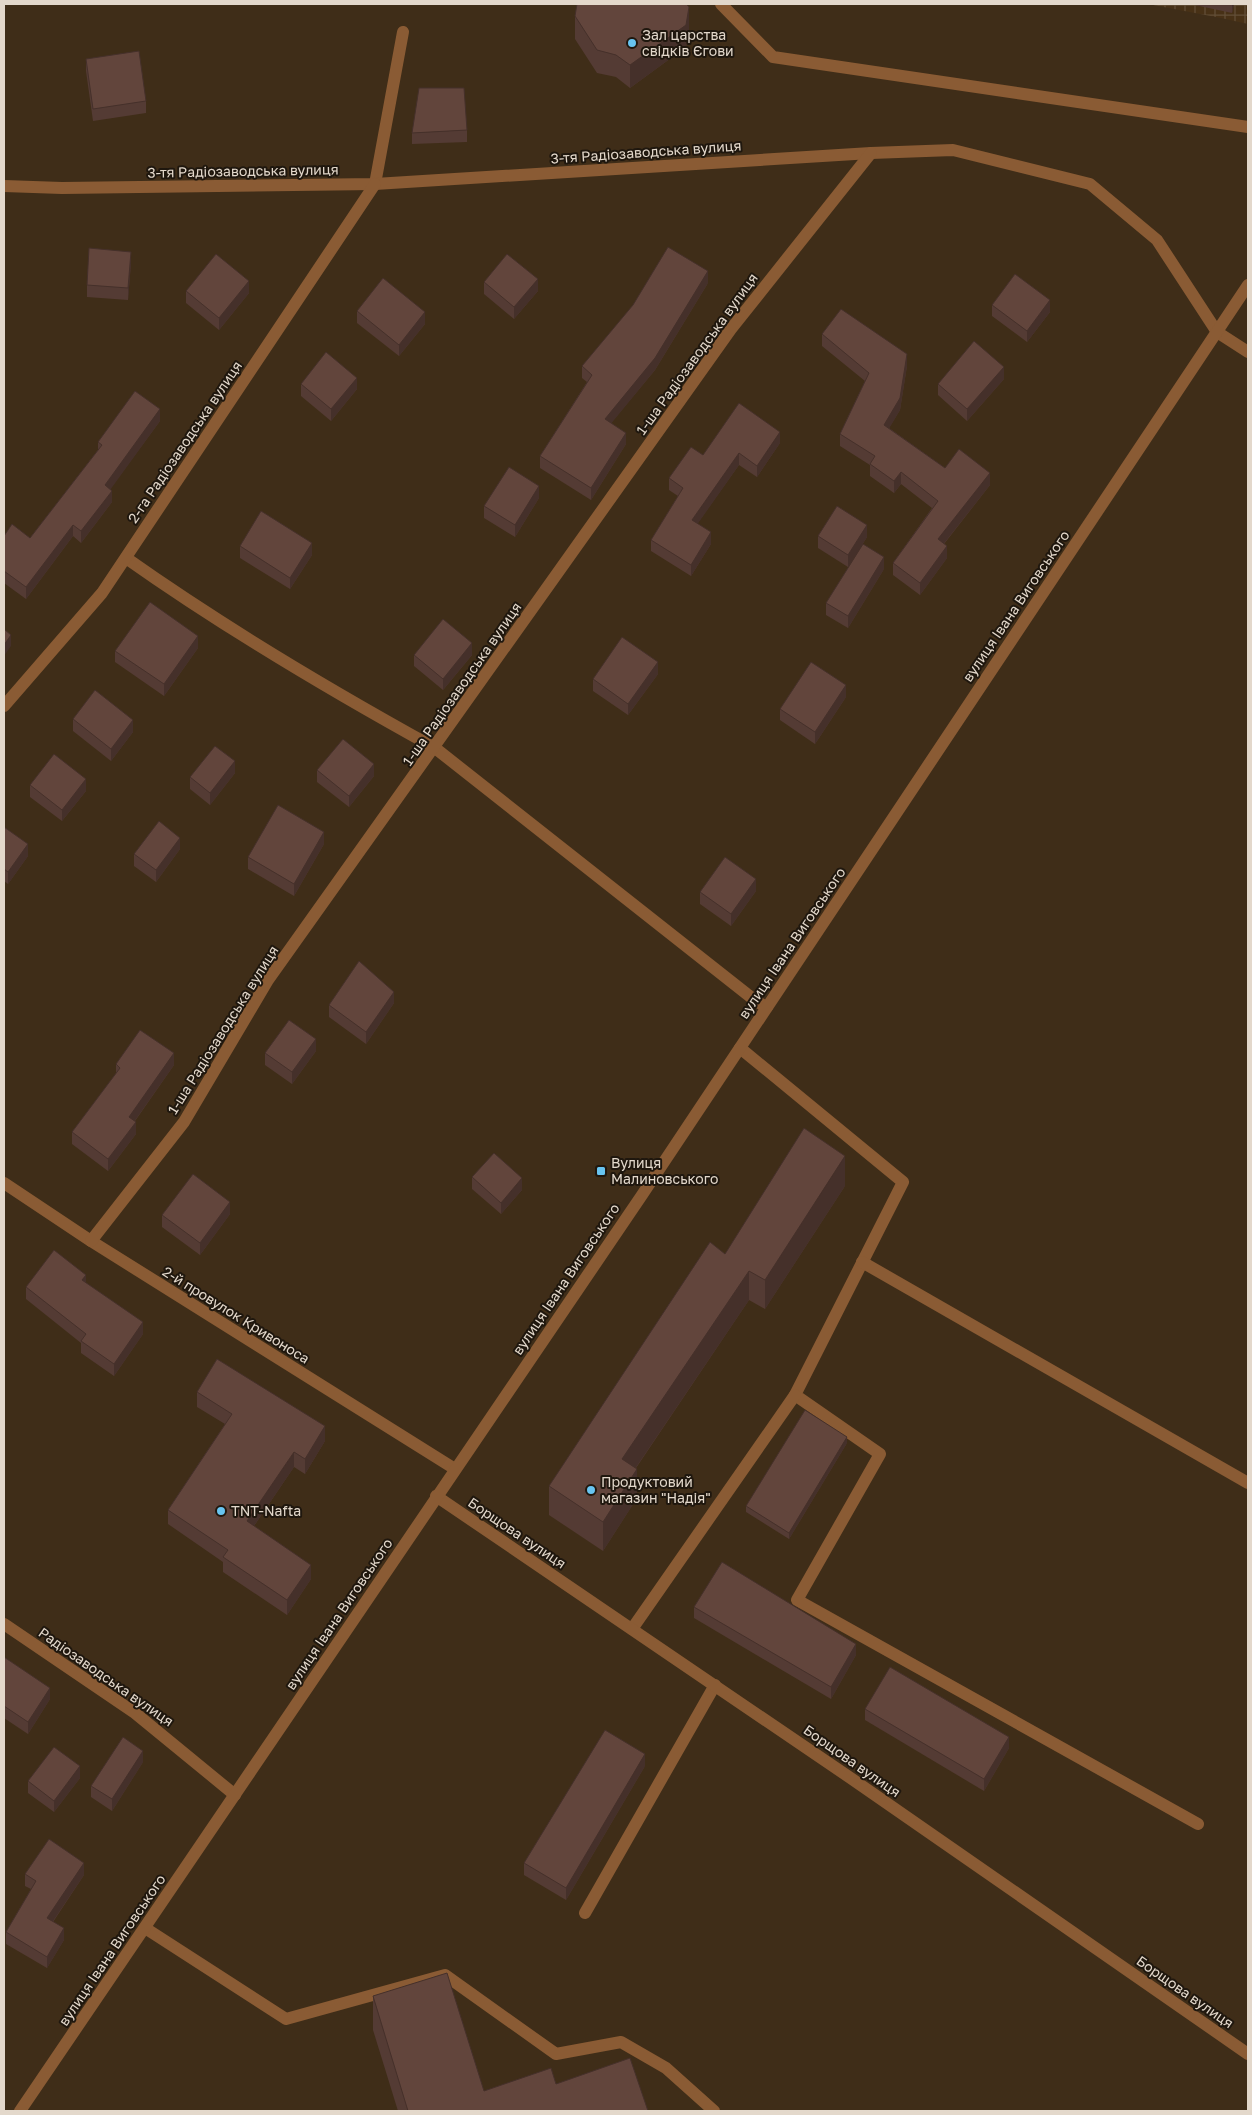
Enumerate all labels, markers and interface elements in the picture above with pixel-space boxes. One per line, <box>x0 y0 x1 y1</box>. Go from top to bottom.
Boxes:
place label: Зал царства свідків Єгови <box>642 26 734 59</box>
marker: Зал царства свідків Єгови <box>626 37 638 49</box>
street label: 3-тя Радіозаводська вулиця <box>550 136 742 167</box>
street label: 3-тя Радіозаводська вулиця <box>147 160 339 181</box>
street label: 1-ша Радіозаводська вулиця <box>632 270 761 438</box>
street label: 2-га Радіозаводська вулиця <box>124 358 245 526</box>
street label: вулиця Івана Виговського <box>959 527 1073 685</box>
street label: 1-ша Радіозаводська вулиця <box>399 599 525 769</box>
street label: вулиця Івана Виговського <box>735 864 849 1022</box>
street label: 1-ша Радіозаводська вулиця <box>164 942 282 1117</box>
place label: Вулиця Малиновського <box>611 1154 718 1187</box>
marker: Вулиця Малиновського <box>595 1165 607 1177</box>
street label: вулиця Івана Виговського <box>509 1200 623 1358</box>
street label: 2-й провулок Кривоноса <box>160 1262 313 1367</box>
place label: Продуктовий магазин "Надія" <box>601 1473 711 1506</box>
marker: Продуктовий магазин "Надія" <box>585 1484 597 1496</box>
street label: Борщова вулиця <box>465 1494 570 1572</box>
place label: TNT-Nafta <box>231 1502 301 1519</box>
marker: TNT-Nafta <box>215 1505 227 1517</box>
street label: вулиця Івана Виговського <box>282 1535 396 1693</box>
street label: Радіозаводська вулиця <box>36 1624 177 1730</box>
street label: Борщова вулиця <box>801 1721 904 1800</box>
street label: вулиця Івана Виговського <box>55 1871 169 2029</box>
street label: Борщова вулиця <box>1134 1952 1237 2031</box>

